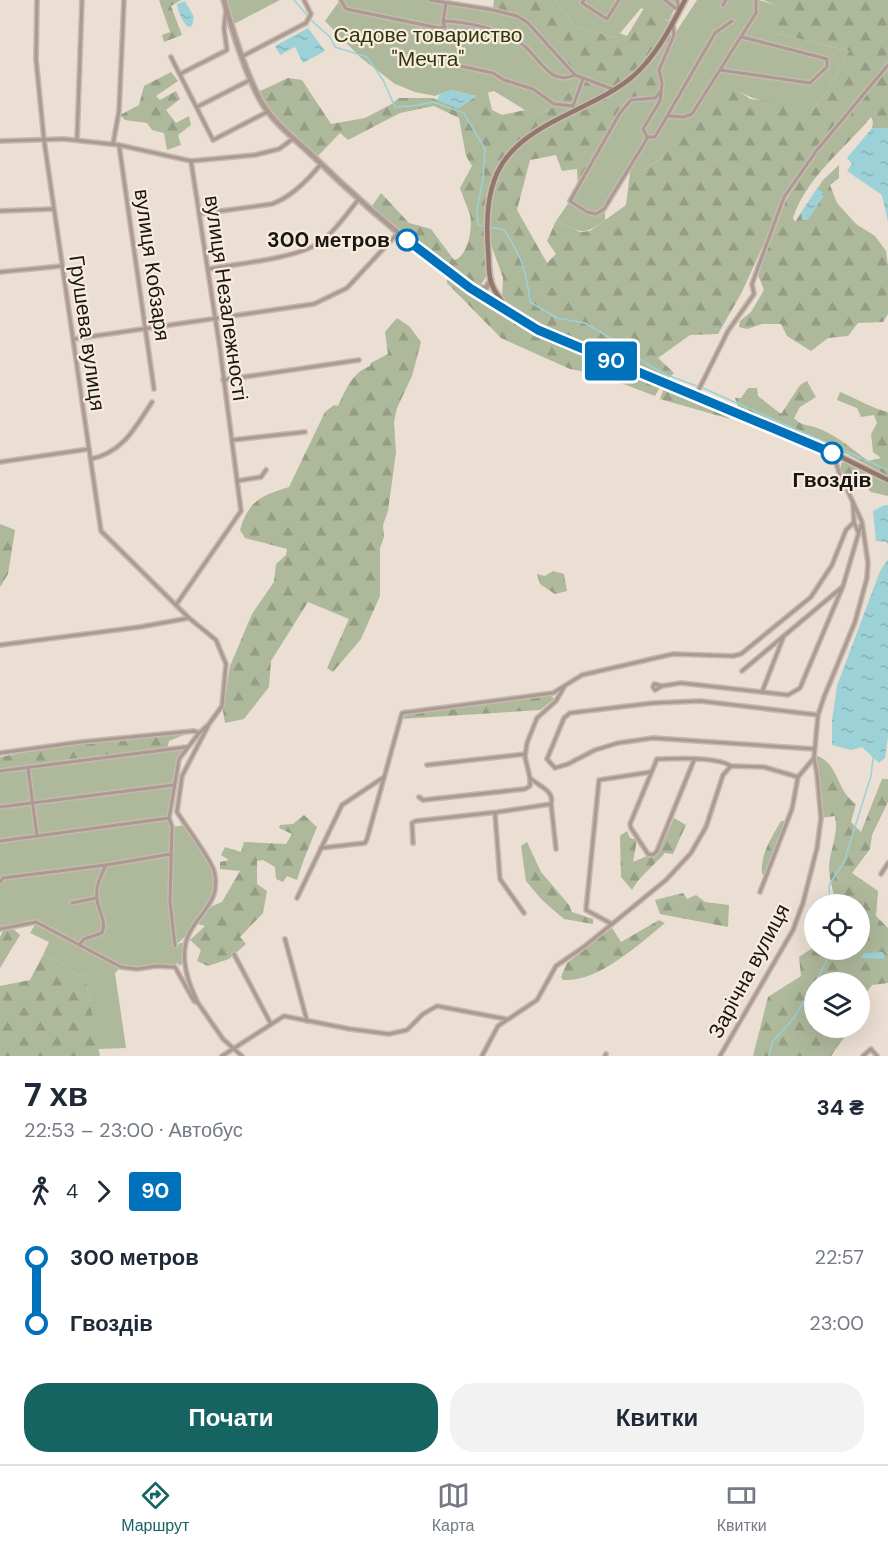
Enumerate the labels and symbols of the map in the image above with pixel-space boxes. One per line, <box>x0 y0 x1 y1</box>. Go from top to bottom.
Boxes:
park label: Садове товариство "Мечта" <box>334 21 523 73</box>
street label: вулиця Кобзаря <box>127 187 177 343</box>
street label: вулиця Незалежності <box>198 193 254 403</box>
place label: 300 метров <box>267 226 390 254</box>
marker: 300 метров <box>396 229 418 251</box>
street label: Грушева вулиця <box>62 253 112 413</box>
line badge: 90 <box>584 342 638 380</box>
marker: Гвоздів <box>821 442 843 464</box>
place label: Гвоздів <box>792 466 872 494</box>
street label: Зарічна вулиця <box>702 899 796 1043</box>

